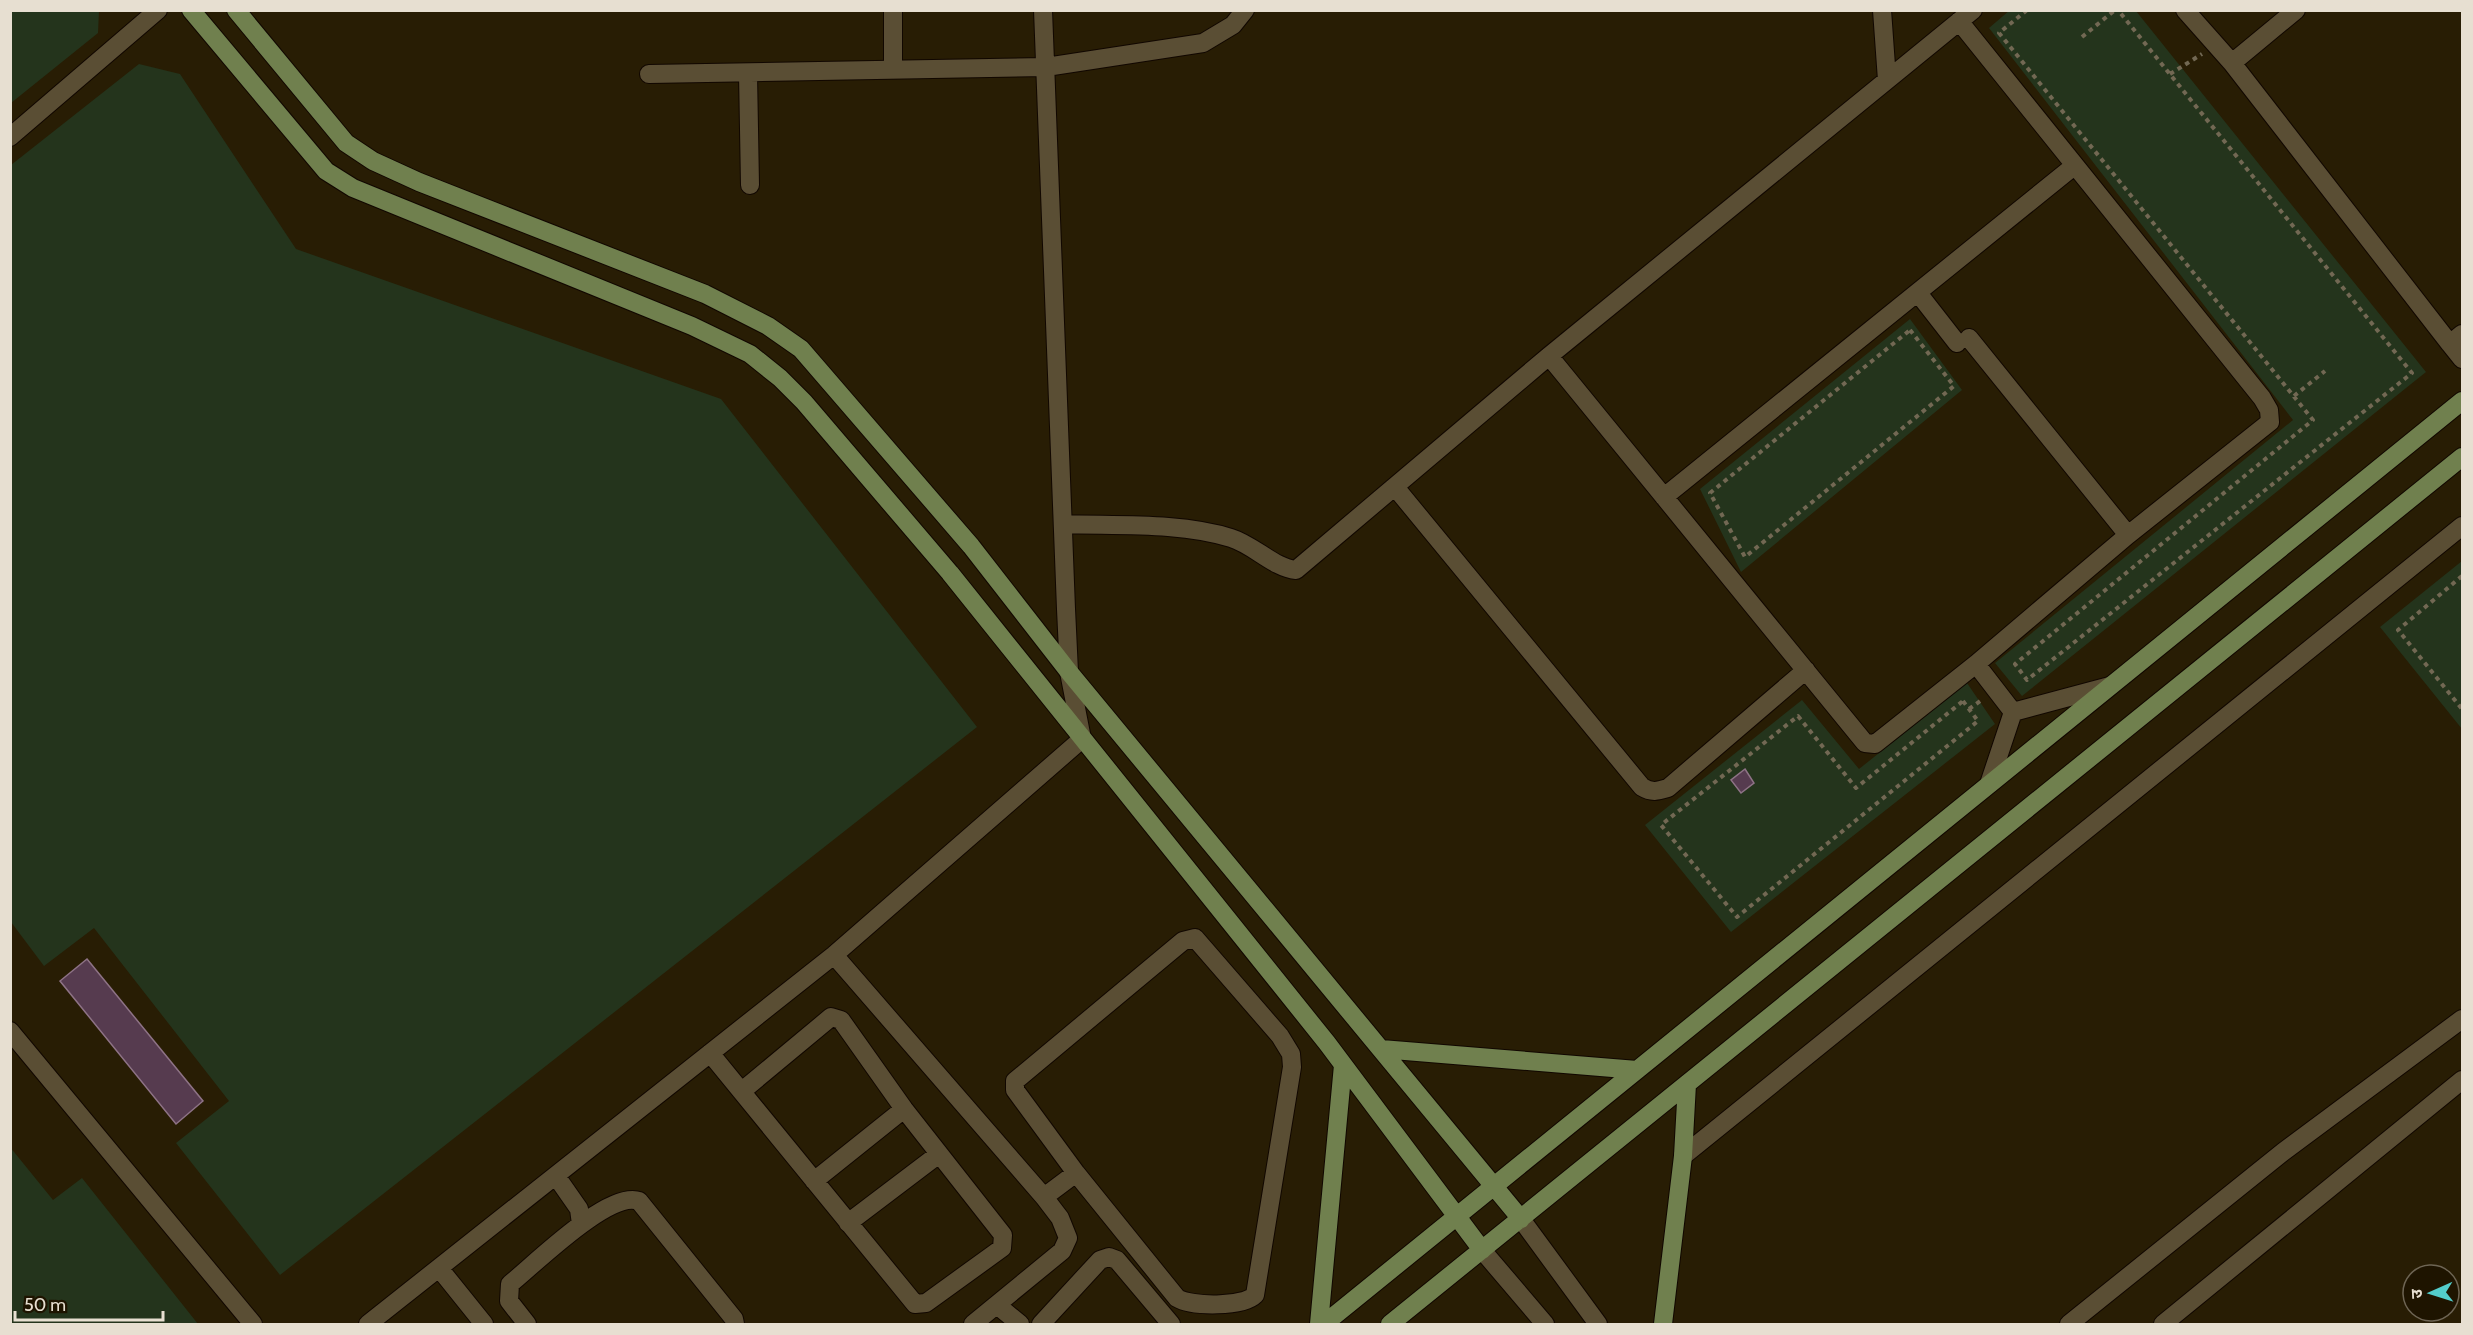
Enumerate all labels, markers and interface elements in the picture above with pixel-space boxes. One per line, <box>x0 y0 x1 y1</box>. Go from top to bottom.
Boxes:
north arrow <box>2401 1263 2461 1323</box>
scale bar <box>15 1284 164 1322</box>
text: उ <box>2407 1288 2426 1299</box>
text: 50 m <box>24 1294 66 1316</box>

